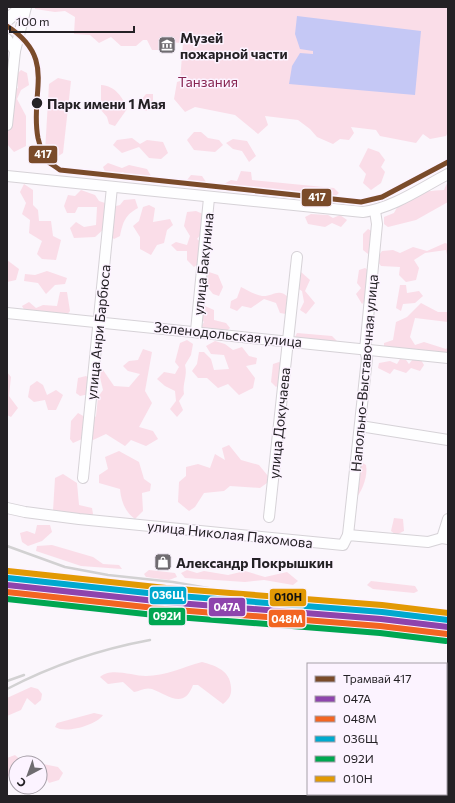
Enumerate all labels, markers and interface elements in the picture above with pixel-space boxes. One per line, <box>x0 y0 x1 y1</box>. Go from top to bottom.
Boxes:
scale bar <box>10 8 134 34</box>
text: 100 m <box>16 14 50 28</box>
place label: Музей пожарной части <box>180 29 288 62</box>
museum icon: Музей пожарной части <box>157 35 177 55</box>
park label: Танзания <box>178 73 238 90</box>
place label: Парк имени 1 Мая <box>47 95 166 112</box>
marker: Парк имени 1 Мая <box>30 96 44 110</box>
line badge: 417 <box>28 145 58 164</box>
text: 417 <box>34 147 52 160</box>
line badge: 417 <box>301 188 332 207</box>
text: 417 <box>308 190 326 203</box>
street label: улица Бакунина <box>189 212 217 316</box>
street label: улица Анри Барбюса <box>82 264 114 400</box>
street label: Напольно-Выставочная улица <box>347 274 381 472</box>
street label: Зеленодольская улица <box>153 318 303 350</box>
street label: улица Докучаева <box>265 367 293 479</box>
street label: улица Николая Пахомова <box>146 517 314 551</box>
shop icon: Александр Покрышкин <box>153 552 173 572</box>
place label: Александр Покрышкин <box>176 554 333 571</box>
line badge: 036Щ <box>149 586 187 605</box>
text: 036Щ <box>152 588 184 601</box>
line badge: 010Н <box>269 588 307 607</box>
text: 010Н <box>274 590 302 603</box>
line badge: 047А <box>208 597 246 617</box>
text: 047А <box>214 600 241 613</box>
line badge: 092И <box>148 607 186 626</box>
text: 092И <box>153 609 181 622</box>
line badge: 048М <box>268 609 306 628</box>
text: 048М <box>271 612 303 625</box>
legend <box>307 663 447 795</box>
text: Трамвай 417 <box>343 671 412 685</box>
text: 047А <box>343 691 371 705</box>
text: 048М <box>343 711 377 725</box>
text: 036Щ <box>343 731 378 745</box>
text: 092И <box>343 751 374 765</box>
north arrow <box>8 755 48 795</box>
text: 010Н <box>343 771 373 785</box>
text: С <box>14 775 28 790</box>

